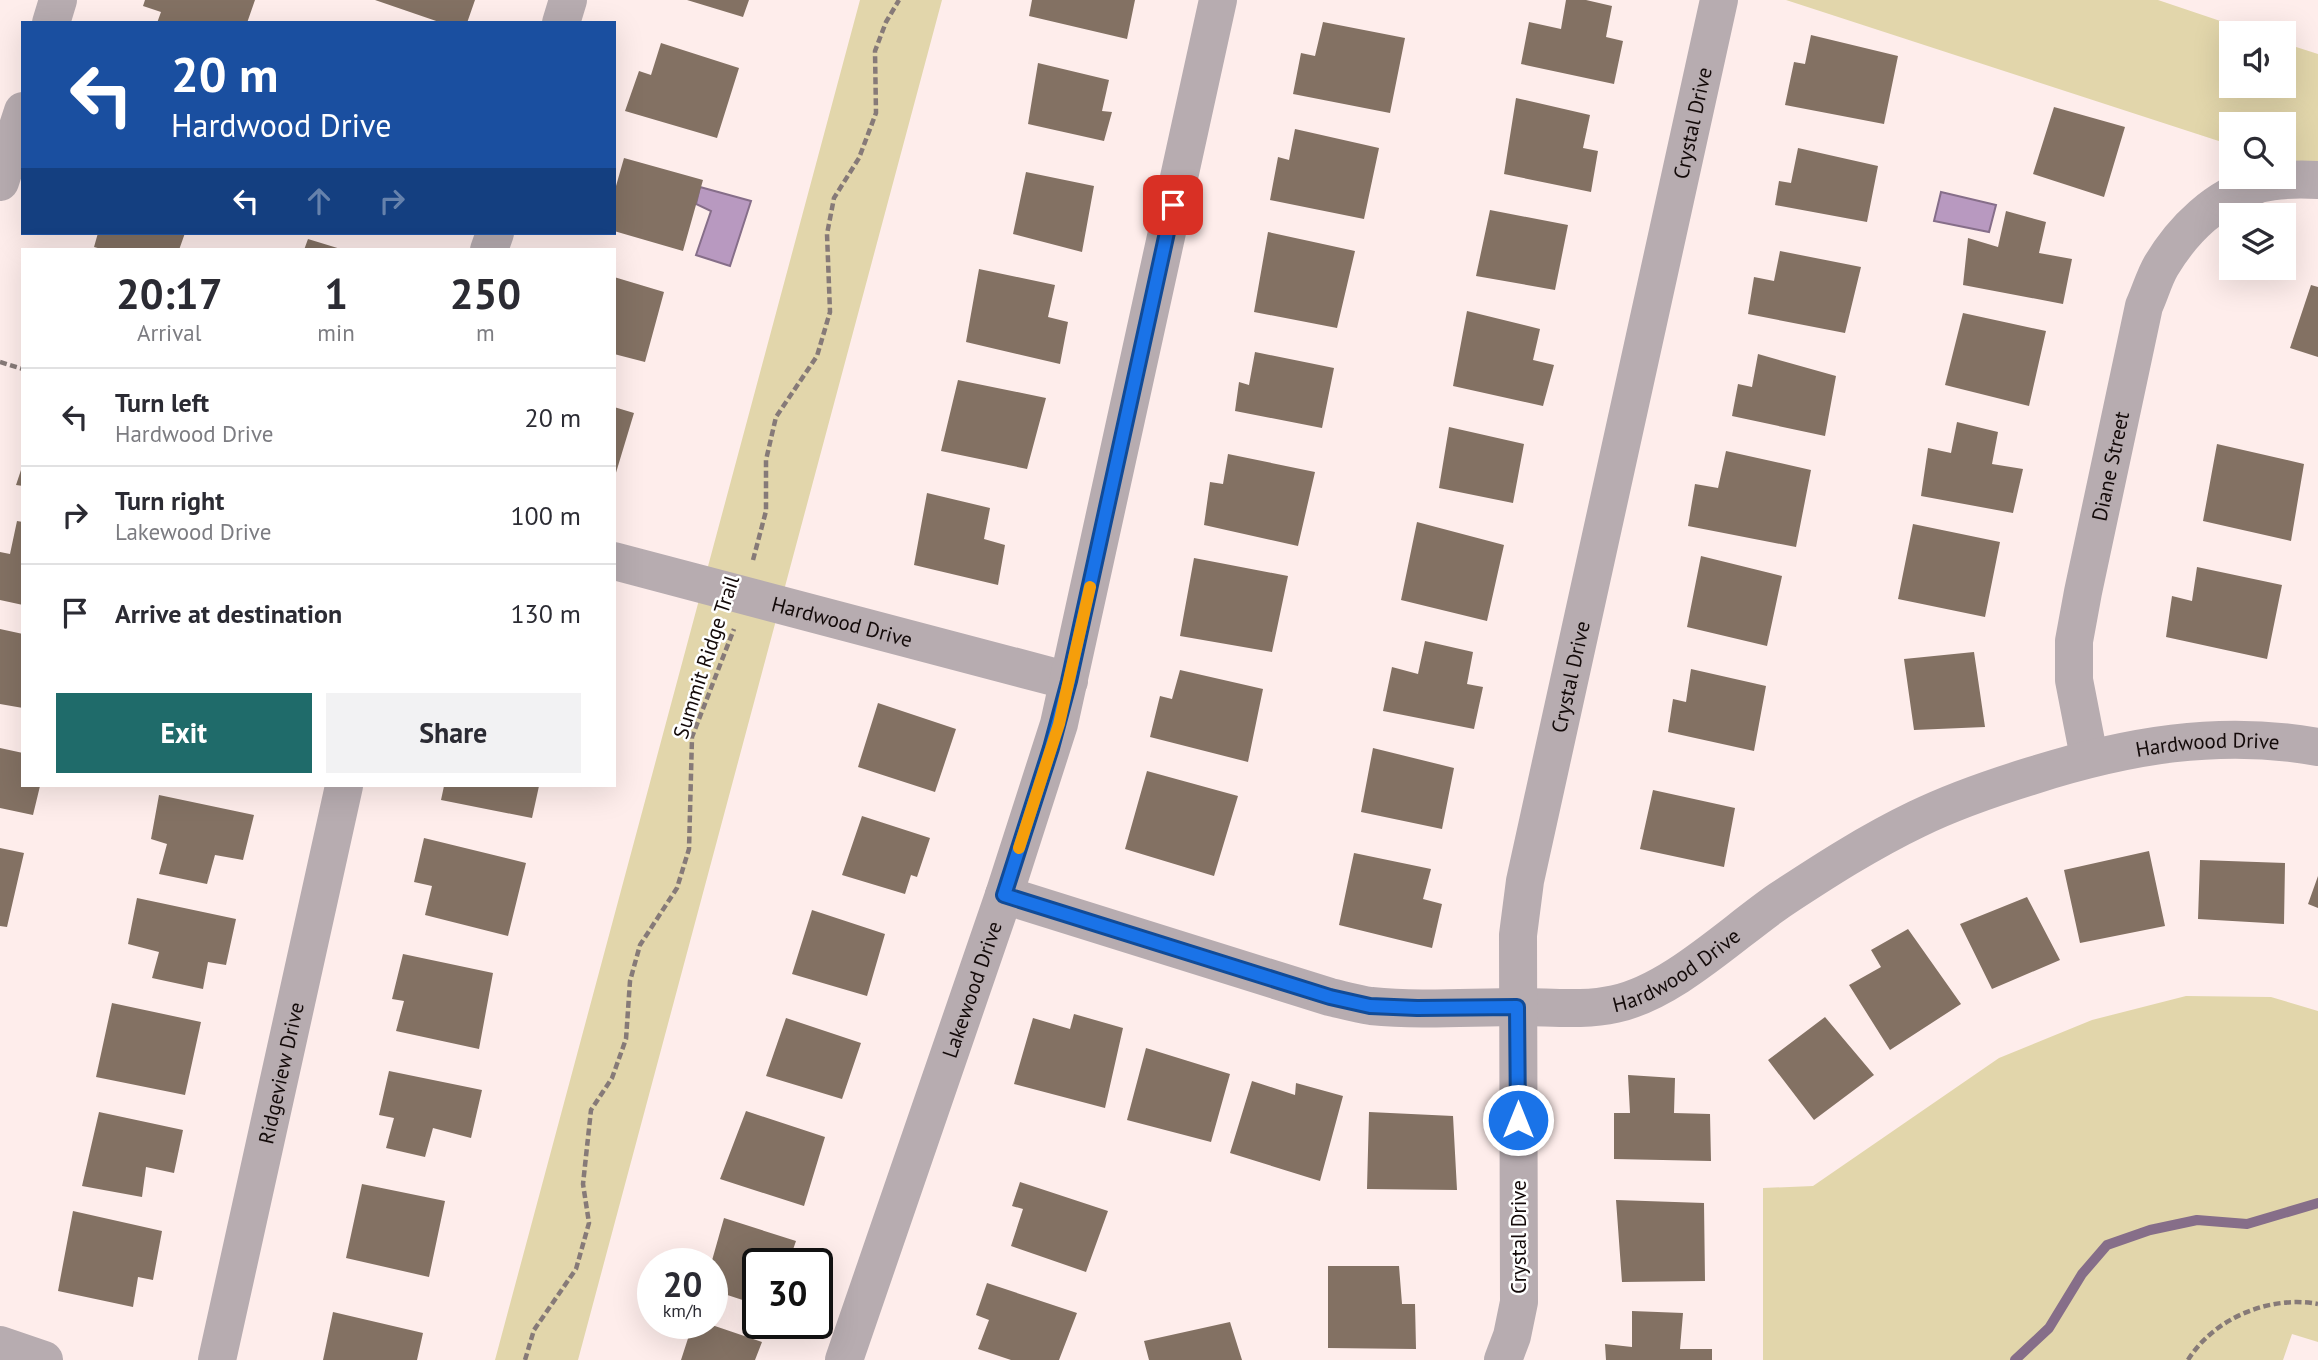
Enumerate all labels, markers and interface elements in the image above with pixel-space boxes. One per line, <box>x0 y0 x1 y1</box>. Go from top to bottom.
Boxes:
map controls <box>2219 21 2296 280</box>
button: sound <box>2219 21 2296 98</box>
text: 20 m <box>171 42 278 106</box>
icon: left <box>56 49 147 140</box>
street label: Crystal Drive <box>1667 64 1717 181</box>
text: Hardwood Drive <box>171 104 391 146</box>
button: search <box>2219 112 2296 189</box>
pin <box>1143 175 1203 235</box>
icon: left <box>227 182 265 220</box>
icon: ahead <box>300 182 338 220</box>
icon: right <box>373 182 411 220</box>
icon: arrive <box>1154 186 1192 224</box>
button: layers <box>2219 203 2296 280</box>
text: 20:17 <box>116 266 222 321</box>
text: 1 <box>324 266 348 321</box>
text: 250 <box>450 266 521 321</box>
text: Arrival <box>137 318 201 347</box>
text: min <box>317 318 355 347</box>
text: m <box>476 318 495 347</box>
text: Turn left <box>115 386 209 419</box>
icon: left <box>56 398 94 436</box>
text: 20 m <box>525 401 581 434</box>
street label: Diane Street <box>2085 409 2135 523</box>
text: Hardwood Drive <box>115 419 273 448</box>
text: Turn right <box>115 484 224 517</box>
icon: right <box>56 496 94 534</box>
text: 100 m <box>510 499 581 532</box>
text: Lakewood Drive <box>115 517 271 546</box>
street label: Summit Ridge Trail <box>667 572 745 742</box>
street label: Hardwood Drive <box>769 590 916 653</box>
icon: arrive <box>56 594 94 632</box>
text: Arrive at destination <box>115 597 342 630</box>
text: 130 m <box>510 597 581 630</box>
street label: Crystal Drive <box>1545 618 1595 735</box>
button: Exit <box>56 693 312 773</box>
button: Share <box>326 693 581 773</box>
street label: Hardwood Drive <box>2133 726 2281 762</box>
street label: Lakewood Drive <box>936 917 1008 1061</box>
street label: Hardwood Drive <box>1609 922 1745 1018</box>
street label: Ridgeview Drive <box>252 999 309 1147</box>
position arrow <box>1481 1083 1555 1157</box>
street label: Crystal Drive <box>1505 1180 1532 1294</box>
speed limit sign: 30 <box>742 1248 833 1339</box>
text: 20 <box>663 1261 702 1307</box>
text: km/h <box>663 1299 702 1322</box>

